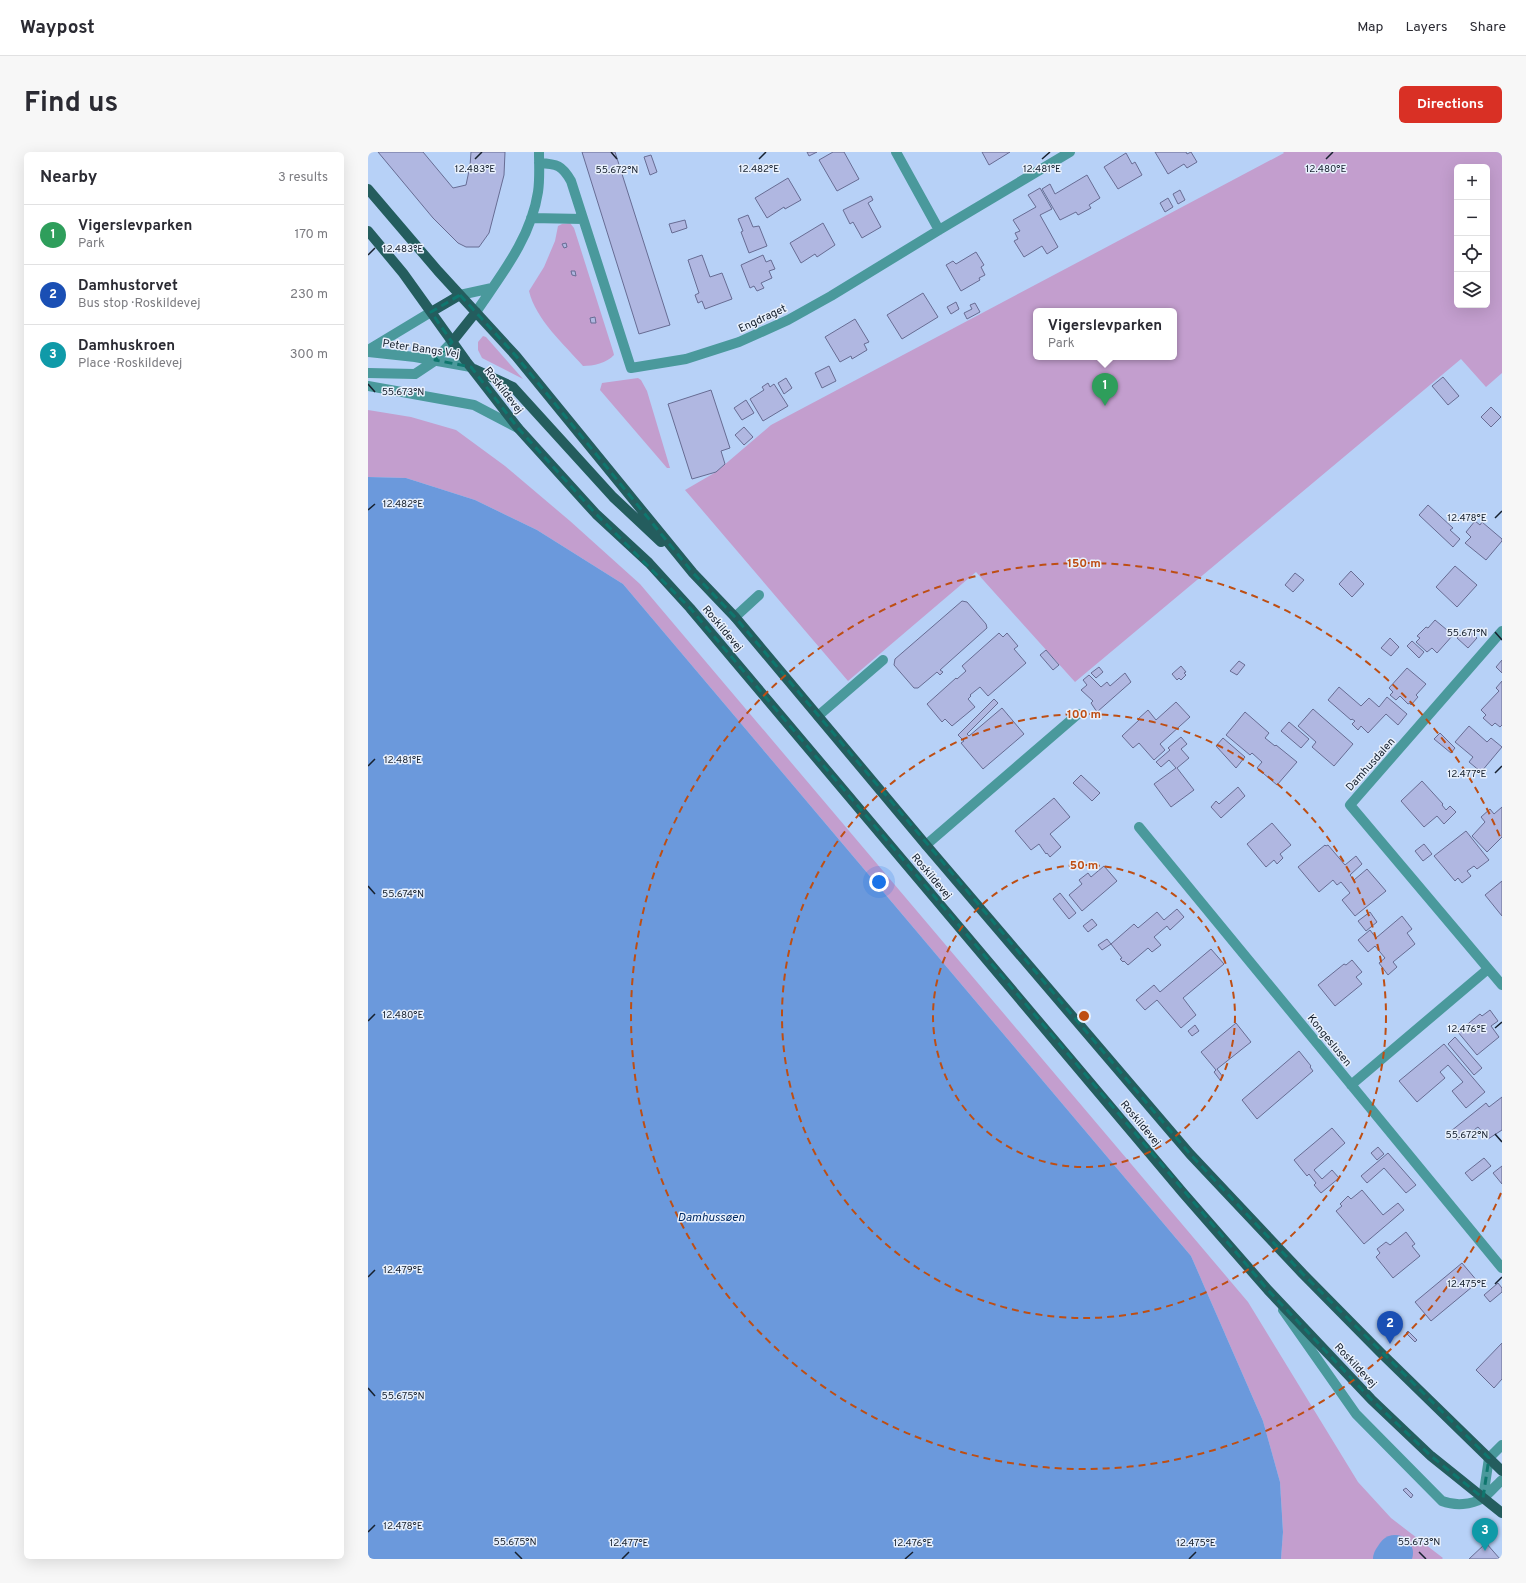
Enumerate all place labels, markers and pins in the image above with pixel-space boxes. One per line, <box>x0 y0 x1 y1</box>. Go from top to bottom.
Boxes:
pin: 1 <box>1092 373 1118 406</box>
centre of rings <box>1077 1009 1091 1023</box>
pin: 2 <box>1377 1311 1403 1344</box>
pin: 3 <box>1472 1518 1498 1551</box>

